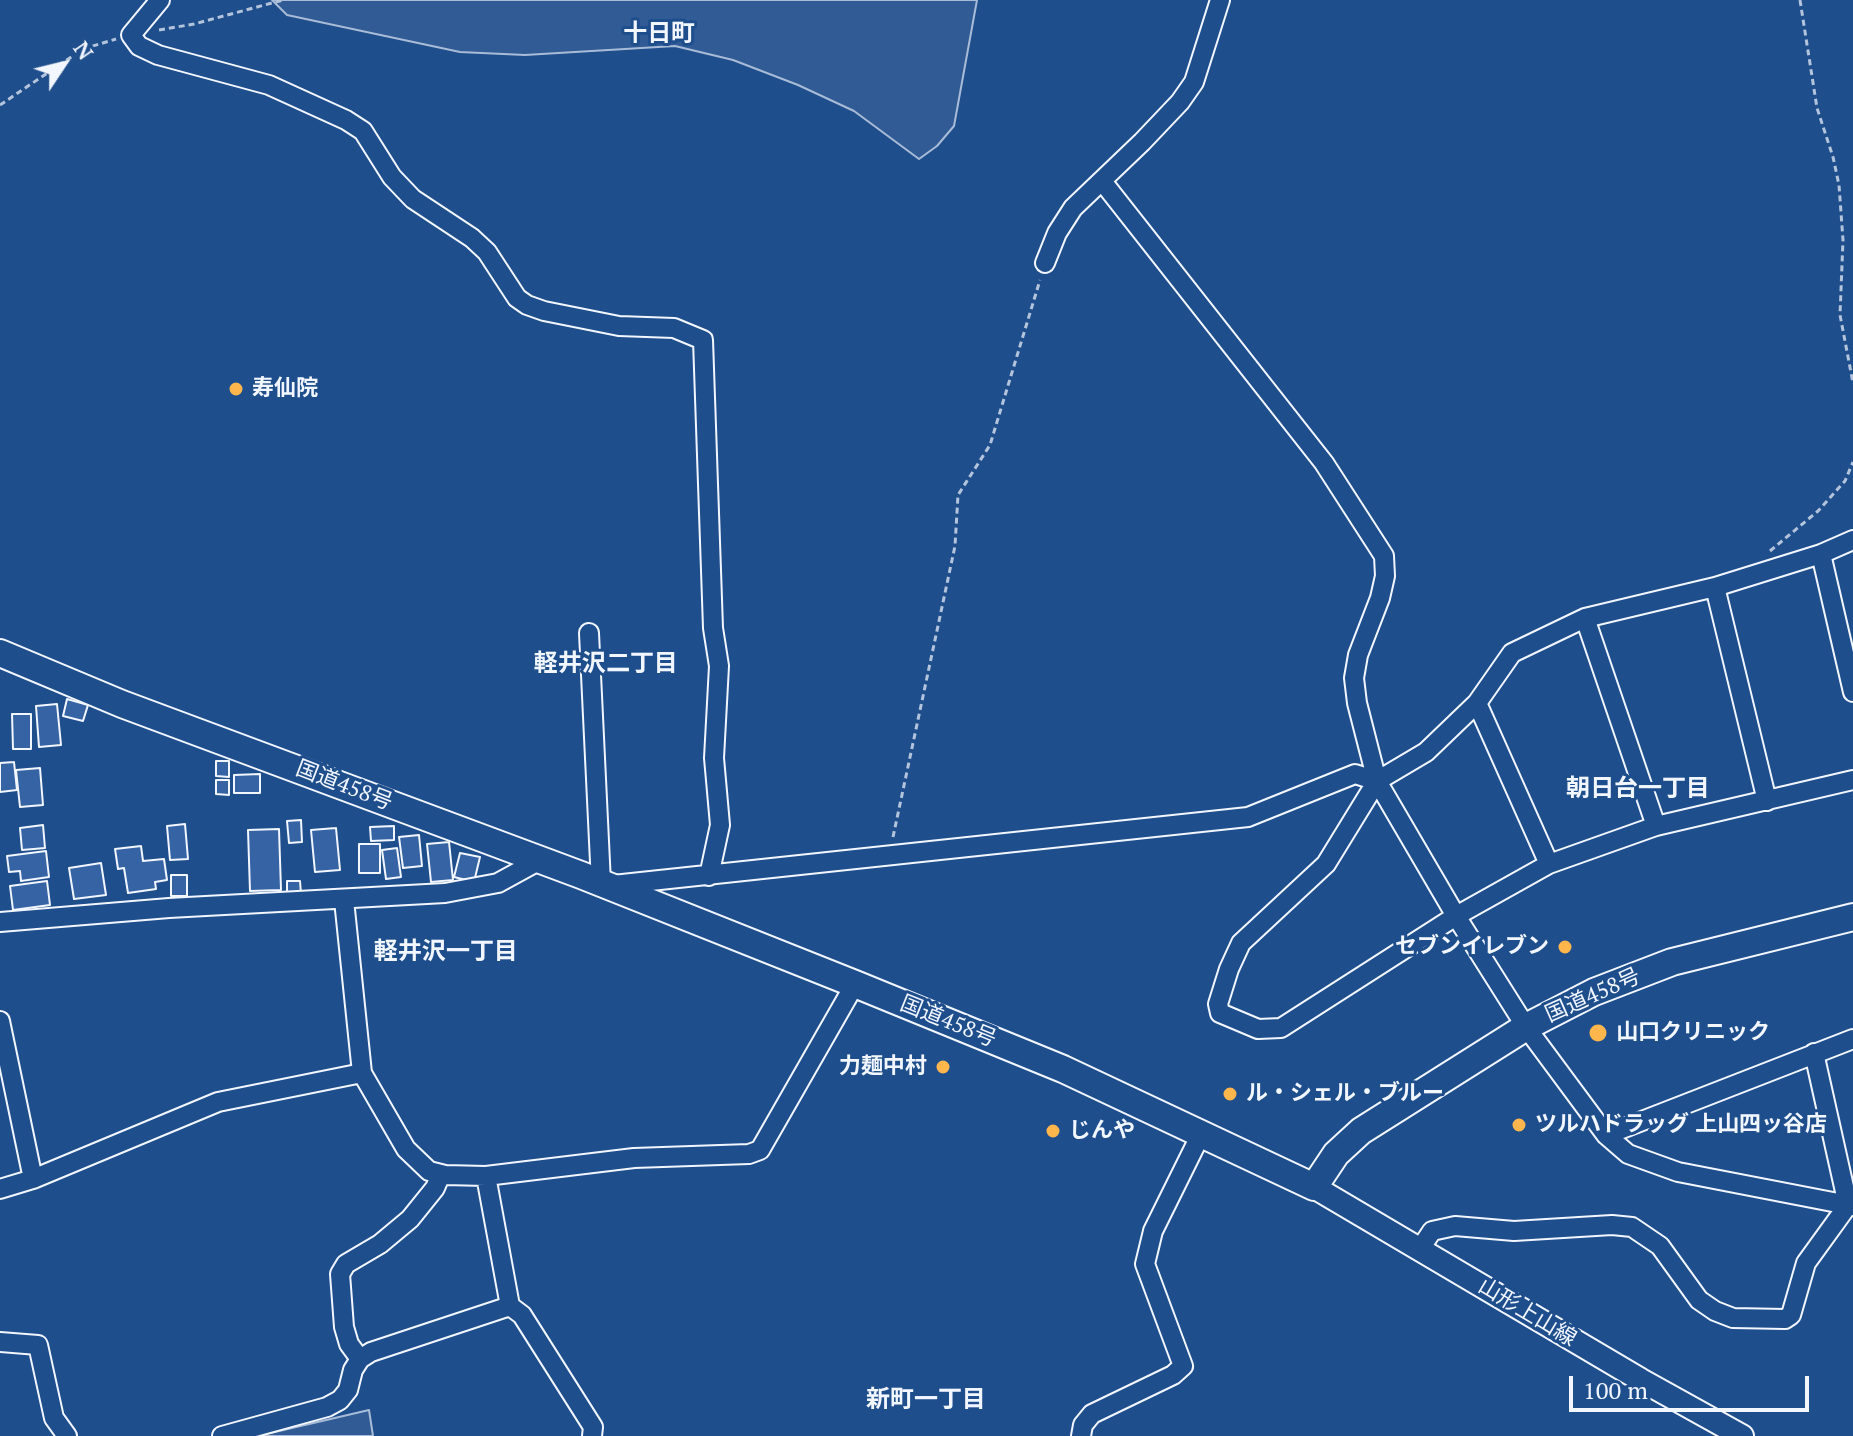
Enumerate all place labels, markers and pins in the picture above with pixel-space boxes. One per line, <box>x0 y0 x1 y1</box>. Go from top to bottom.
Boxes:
place label: 寿仙院 <box>252 376 318 402</box>
marker: 寿仙院 <box>227 380 245 398</box>
place label: セブンイレブン <box>1395 934 1549 960</box>
marker: セブンイレブン <box>1556 938 1574 956</box>
place label: 山口クリニック <box>1616 1020 1770 1046</box>
marker: 山口クリニック <box>1587 1022 1609 1044</box>
place label: 力麺中村 <box>839 1054 927 1080</box>
marker: 力麺中村 <box>934 1058 952 1076</box>
place label: ル・シェル・ブルー <box>1246 1081 1444 1107</box>
marker: ル・シェル・ブルー <box>1221 1085 1239 1103</box>
place label: ツルハドラッグ 上山四ッ谷店 <box>1535 1112 1827 1138</box>
marker: ツルハドラッグ 上山四ッ谷店 <box>1510 1116 1528 1134</box>
place label: じんや <box>1069 1118 1135 1144</box>
marker: じんや <box>1044 1122 1062 1140</box>

